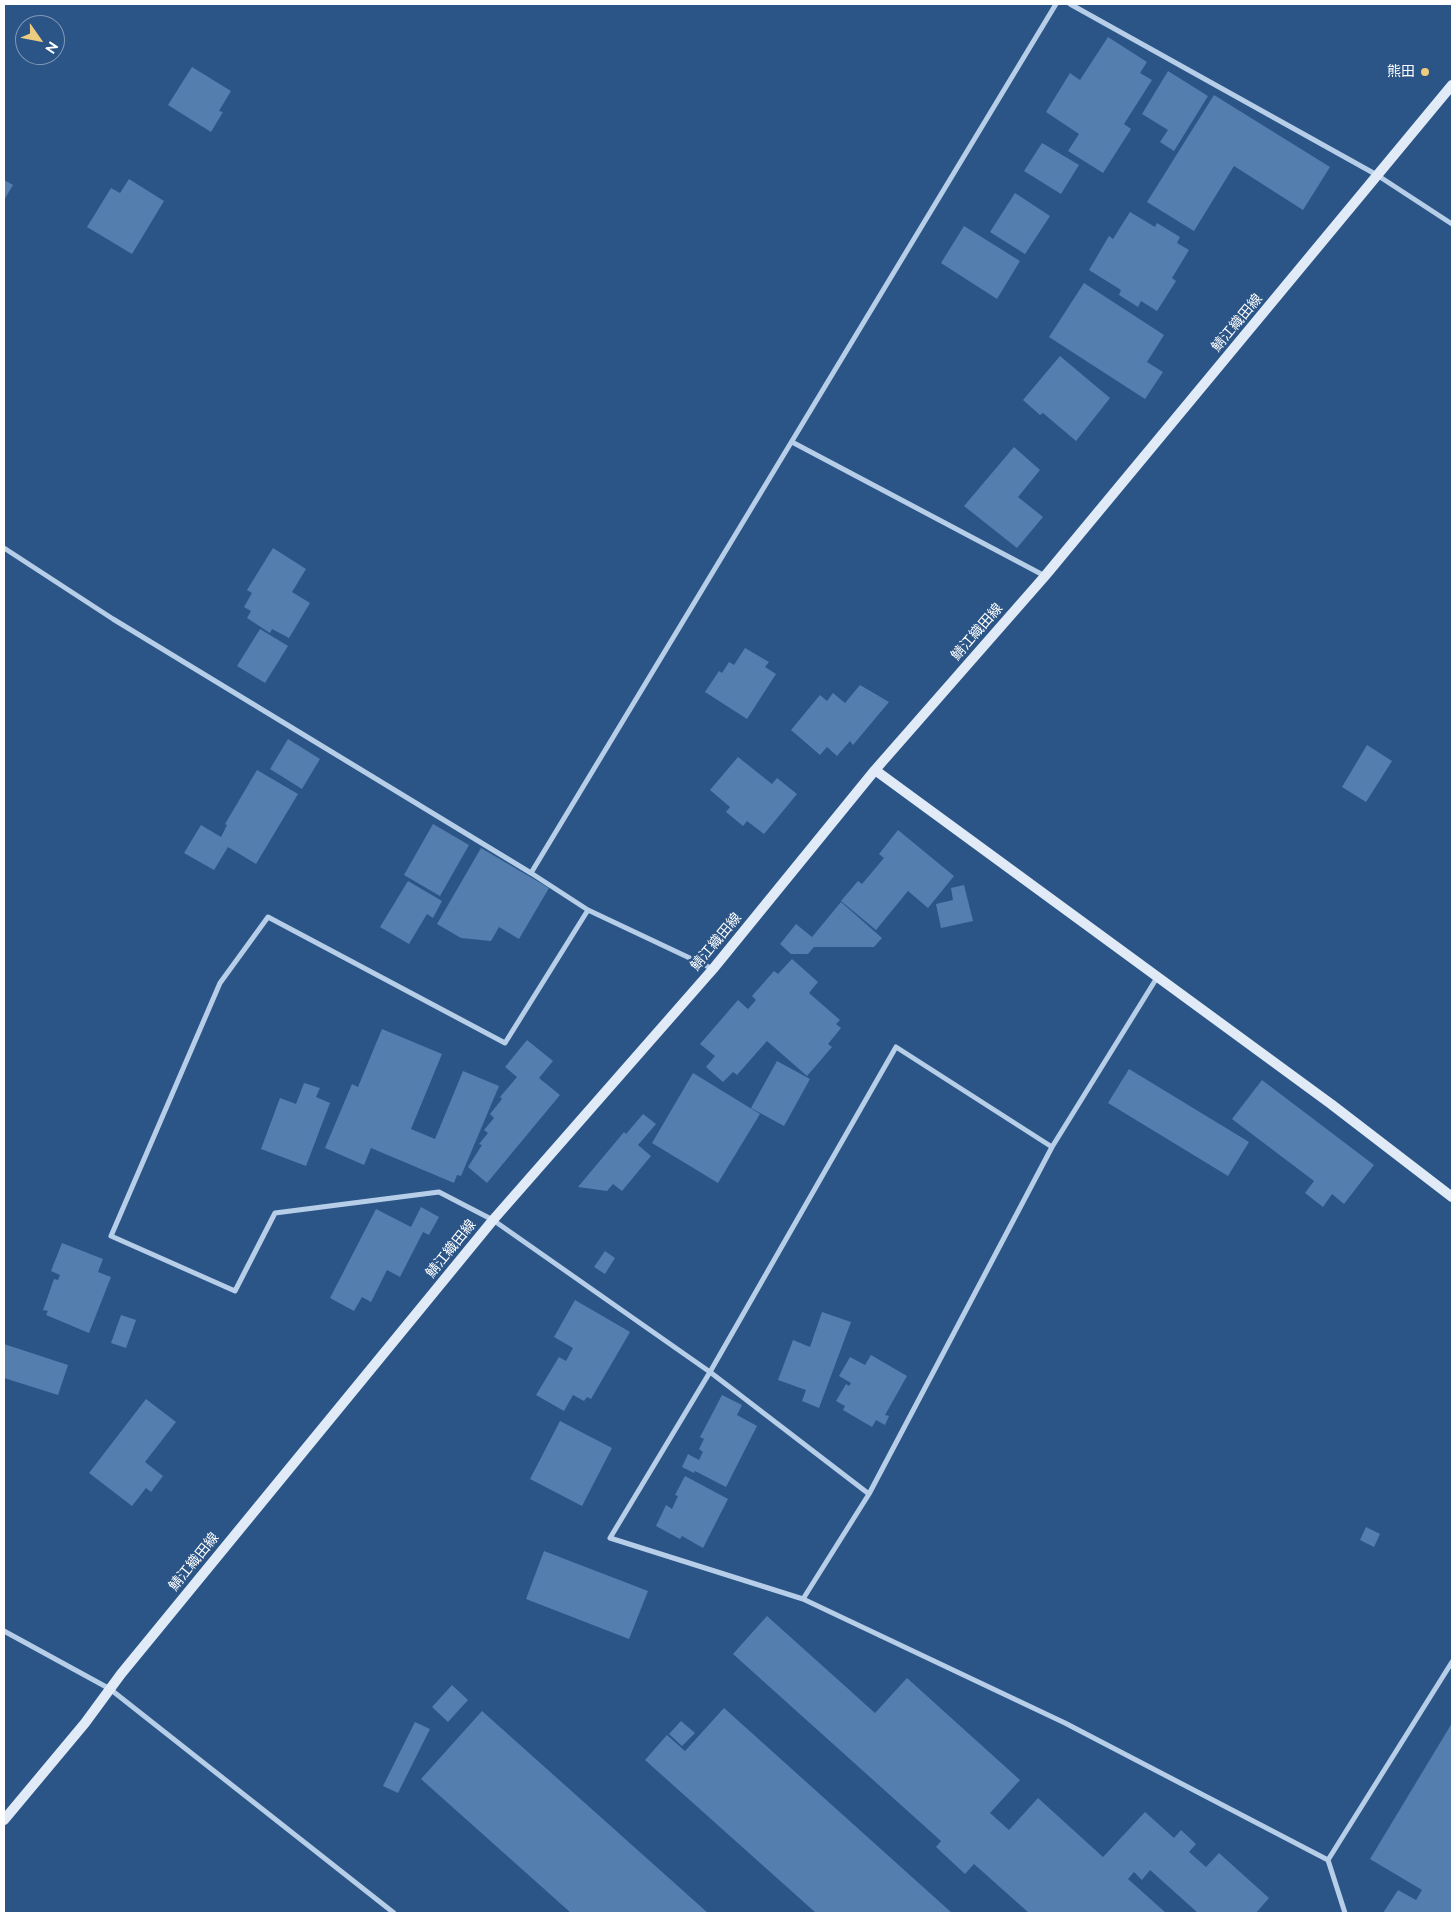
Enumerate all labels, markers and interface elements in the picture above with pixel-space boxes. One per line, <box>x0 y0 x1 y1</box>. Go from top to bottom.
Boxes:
north arrow <box>15 15 65 65</box>
text: N <box>42 39 61 56</box>
place label: 熊田 <box>1387 64 1415 80</box>
marker: 熊田 <box>1419 66 1431 78</box>
street label: 鯖江織田線 <box>1208 291 1266 355</box>
street label: 鯖江織田線 <box>948 600 1006 664</box>
street label: 鯖江織田線 <box>687 910 745 974</box>
street label: 鯖江織田線 <box>422 1217 480 1281</box>
street label: 鯖江織田線 <box>165 1530 223 1594</box>

